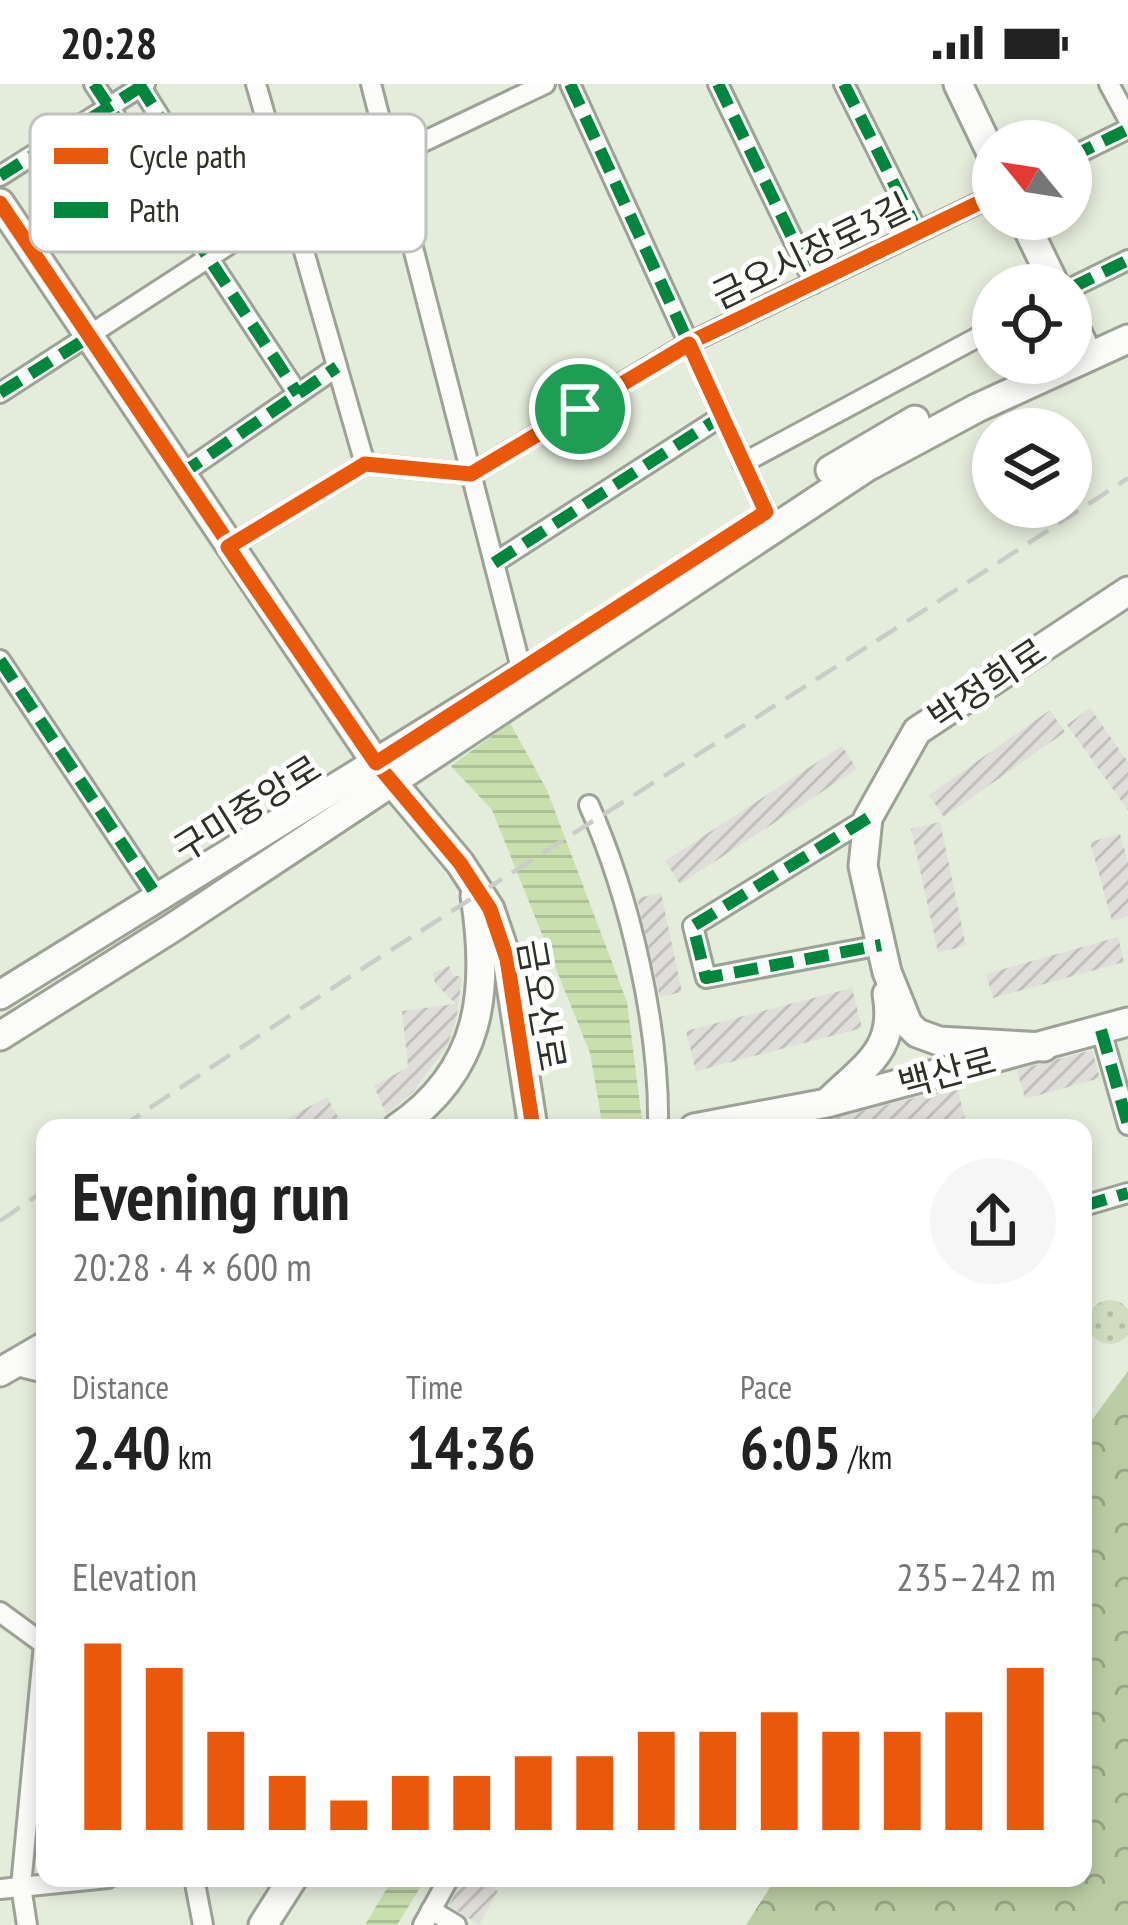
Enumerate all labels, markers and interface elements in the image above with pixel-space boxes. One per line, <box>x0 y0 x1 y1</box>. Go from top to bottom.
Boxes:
text: 20:28 <box>60 13 157 71</box>
legend <box>30 114 426 252</box>
north arrow <box>972 120 1092 240</box>
map controls <box>972 120 1092 528</box>
text: Cycle path <box>129 134 247 177</box>
street label: 금오시장로3길 <box>704 182 918 319</box>
text: Path <box>129 188 180 231</box>
button: locate <box>972 264 1092 384</box>
pin <box>529 358 631 460</box>
icon: arrive <box>547 376 613 442</box>
button: layers <box>972 408 1092 528</box>
street label: 박정희로 <box>919 627 1055 740</box>
street label: 구미중앙로 <box>164 744 329 871</box>
street label: 금오산로 <box>508 936 577 1074</box>
street label: 백산로 <box>893 1036 1001 1107</box>
text: Evening run <box>72 1153 350 1238</box>
button: share <box>930 1158 1056 1284</box>
text: 20:28 · 4 × 600 m <box>72 1241 312 1292</box>
text: Distance <box>72 1365 169 1408</box>
text: Time <box>406 1365 463 1408</box>
text: Pace <box>740 1365 792 1408</box>
text: 2.40 <box>72 1408 171 1486</box>
text: 14:36 <box>406 1408 536 1486</box>
text: 6:05 <box>740 1408 841 1486</box>
text: km <box>171 1435 212 1478</box>
text: /km <box>841 1435 892 1478</box>
text: Elevation <box>72 1551 197 1602</box>
text: 235–242 m <box>896 1551 1056 1602</box>

